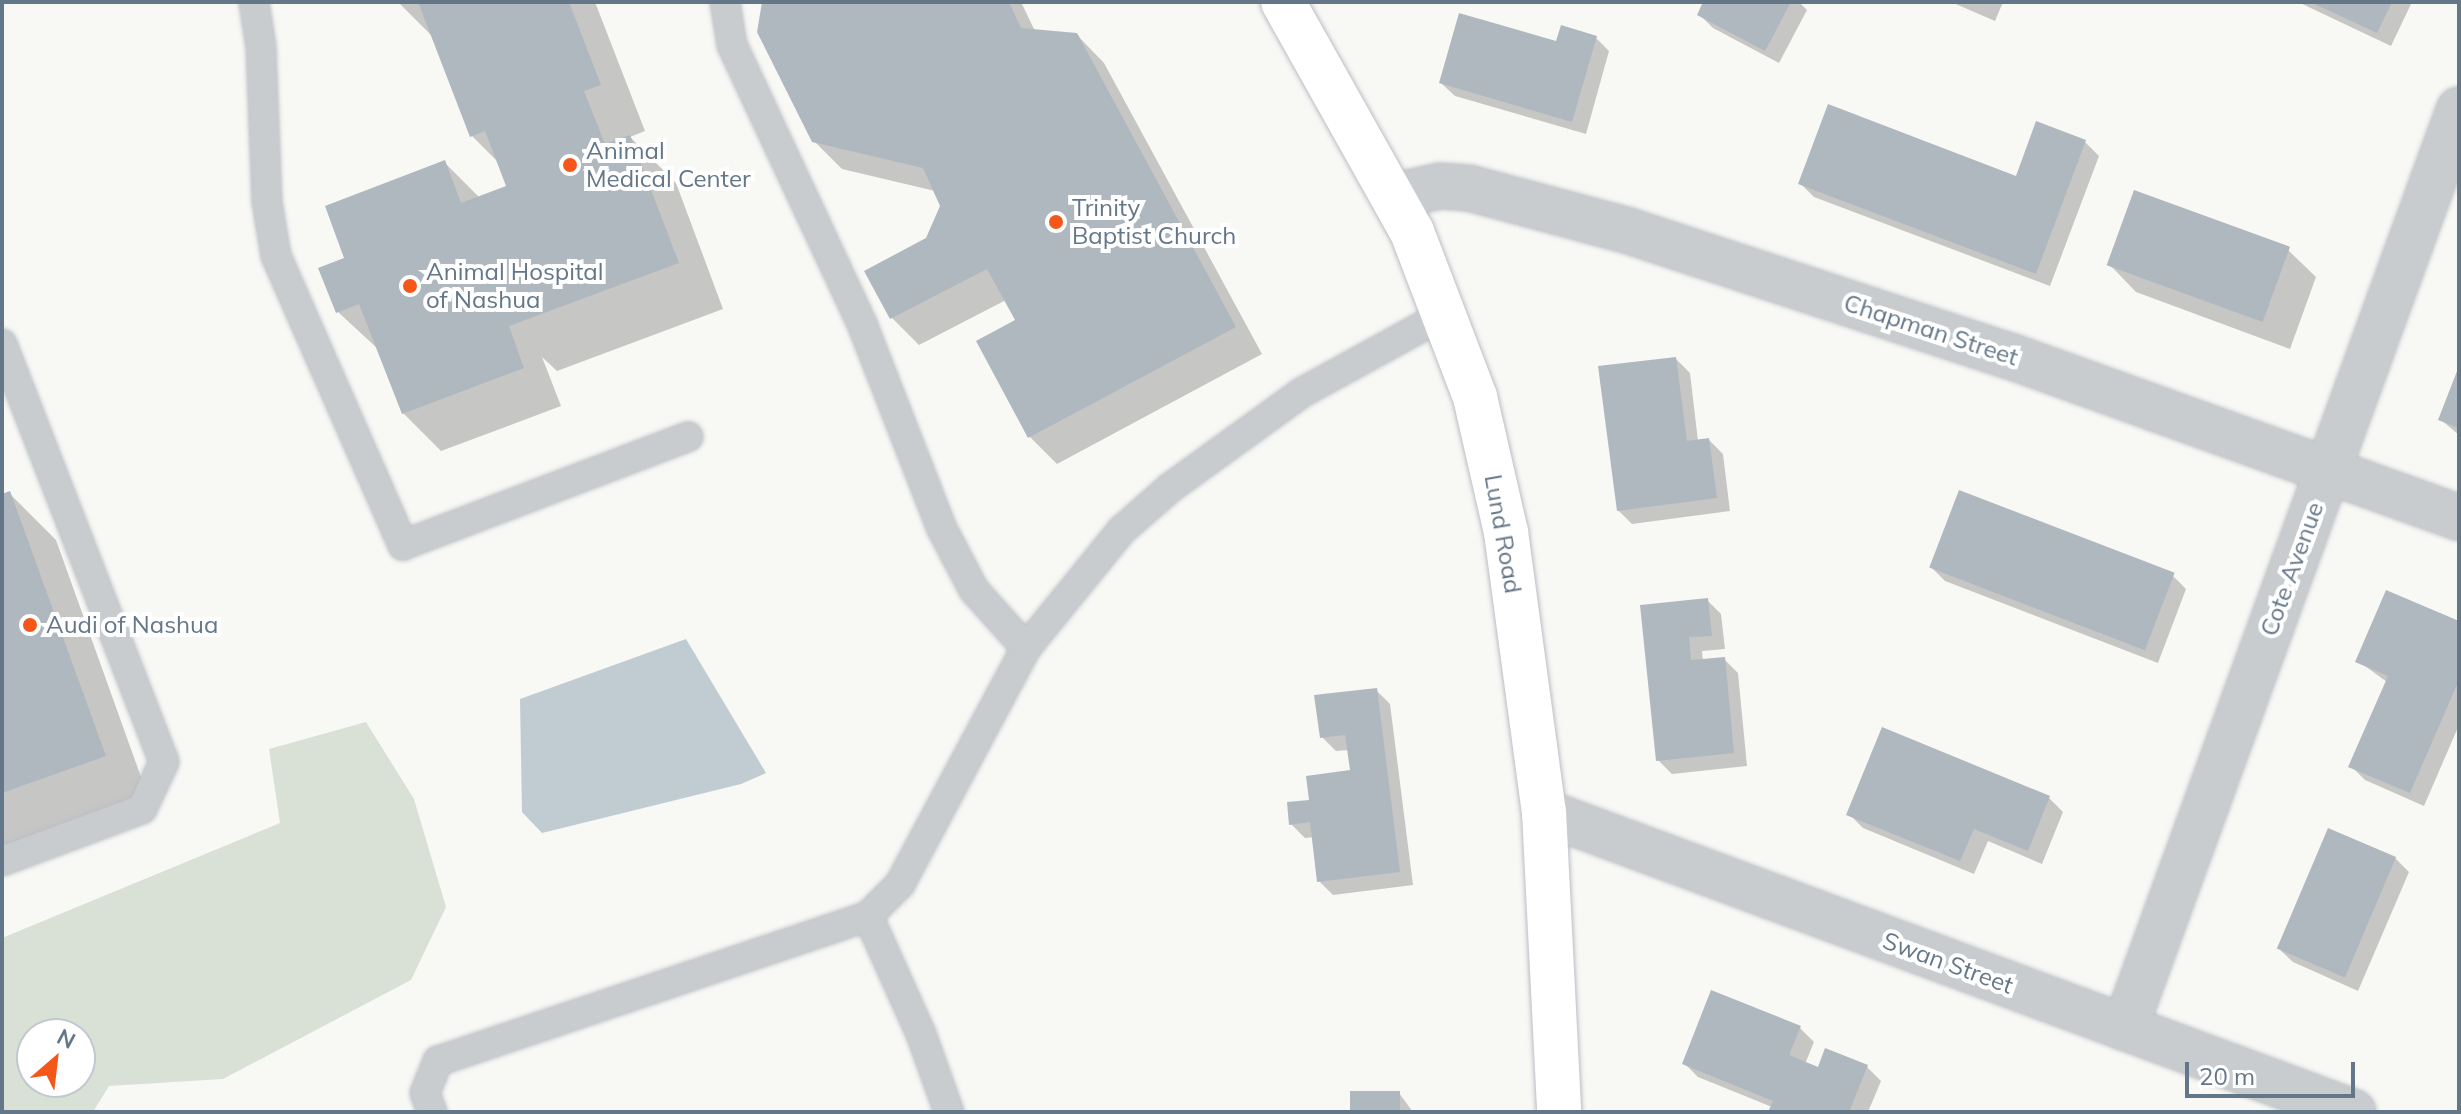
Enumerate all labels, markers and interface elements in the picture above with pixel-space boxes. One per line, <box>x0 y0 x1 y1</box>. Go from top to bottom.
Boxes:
place label: Animal Medical Center <box>586 137 751 193</box>
marker: Animal Medical Center <box>561 156 579 174</box>
place label: Trinity Baptist Church <box>1072 194 1236 250</box>
marker: Trinity Baptist Church <box>1047 213 1065 231</box>
place label: Animal Hospital of Nashua <box>426 258 603 314</box>
marker: Animal Hospital of Nashua <box>401 277 419 295</box>
street label: Chapman Street <box>1840 288 2022 372</box>
street label: Lund Road <box>1478 472 1528 596</box>
street label: Cote Avenue <box>2254 498 2330 640</box>
place label: Audi of Nashua <box>46 611 218 639</box>
marker: Audi of Nashua <box>21 616 39 634</box>
street label: Swan Street <box>1879 926 2017 1000</box>
north arrow <box>16 1018 96 1098</box>
text: N <box>52 1022 80 1055</box>
scale bar <box>2189 1046 2359 1096</box>
text: 20 m <box>2199 1061 2255 1091</box>

